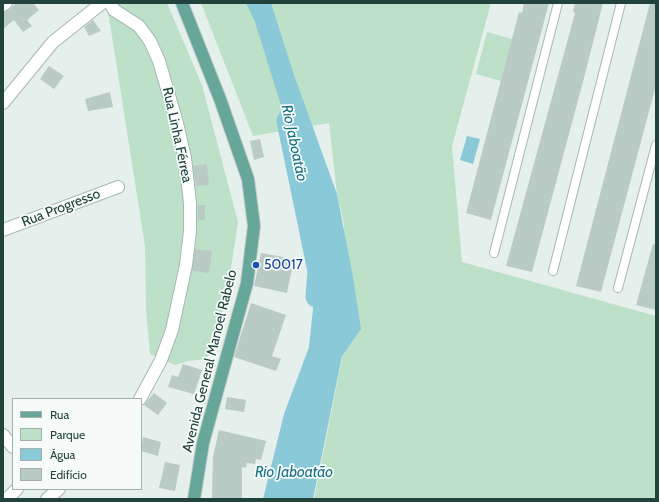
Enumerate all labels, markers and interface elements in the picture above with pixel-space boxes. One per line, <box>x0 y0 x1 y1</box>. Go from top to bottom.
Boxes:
street label: Rua Linha Férrea <box>159 86 195 184</box>
water label: Rio Jaboatão <box>277 103 311 183</box>
street label: Rua Progresso <box>19 185 103 231</box>
place label: 50017 <box>264 257 303 273</box>
marker: 50017 <box>251 260 261 270</box>
street label: Avenida General Manoel Rabelo <box>179 268 241 454</box>
legend <box>12 398 142 490</box>
text: Rua <box>50 407 69 422</box>
text: Parque <box>50 427 85 442</box>
text: Água <box>50 447 75 462</box>
water label: Rio Jaboatão <box>255 464 333 482</box>
text: Edifício <box>50 467 87 482</box>

